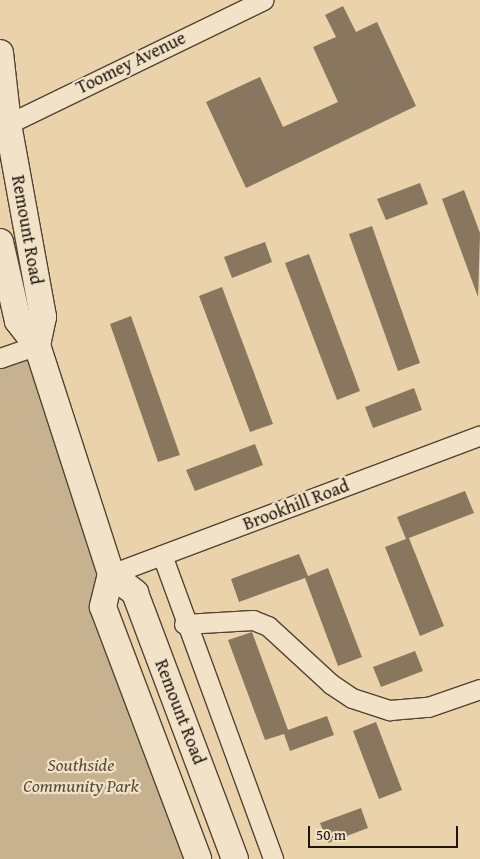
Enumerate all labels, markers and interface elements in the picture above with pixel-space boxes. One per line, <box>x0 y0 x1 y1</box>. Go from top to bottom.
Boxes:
street label: Toomey Avenue <box>73 27 189 99</box>
street label: Remount Road <box>7 174 47 286</box>
street label: Brookhill Road <box>240 475 352 535</box>
street label: Remount Road <box>150 657 210 767</box>
park label: Southside Community Park <box>23 755 139 798</box>
scale bar <box>310 816 460 848</box>
text: 50 m <box>316 824 346 845</box>

